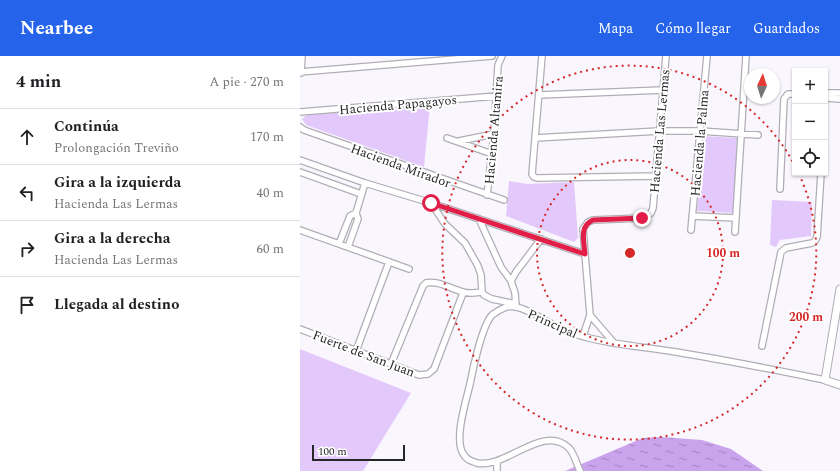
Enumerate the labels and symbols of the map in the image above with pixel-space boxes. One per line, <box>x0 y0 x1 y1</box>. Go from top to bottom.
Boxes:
street label: Hacienda Las Lermas <box>645 68 675 194</box>
north arrow <box>744 68 780 104</box>
street label: Hacienda Altamira <box>479 74 509 185</box>
street label: Hacienda la Palma <box>685 88 715 197</box>
street label: Hacienda Papagayos <box>338 90 458 120</box>
street label: Hacienda Mirador <box>348 138 454 193</box>
route start <box>422 194 440 212</box>
route end <box>633 209 651 227</box>
text: 100 m <box>706 244 740 263</box>
centre of rings <box>623 246 637 260</box>
street label: Principal <box>524 304 581 344</box>
text: 200 m <box>789 308 823 327</box>
street label: Fuerte de San Juan <box>310 325 418 383</box>
scale bar <box>312 443 405 462</box>

